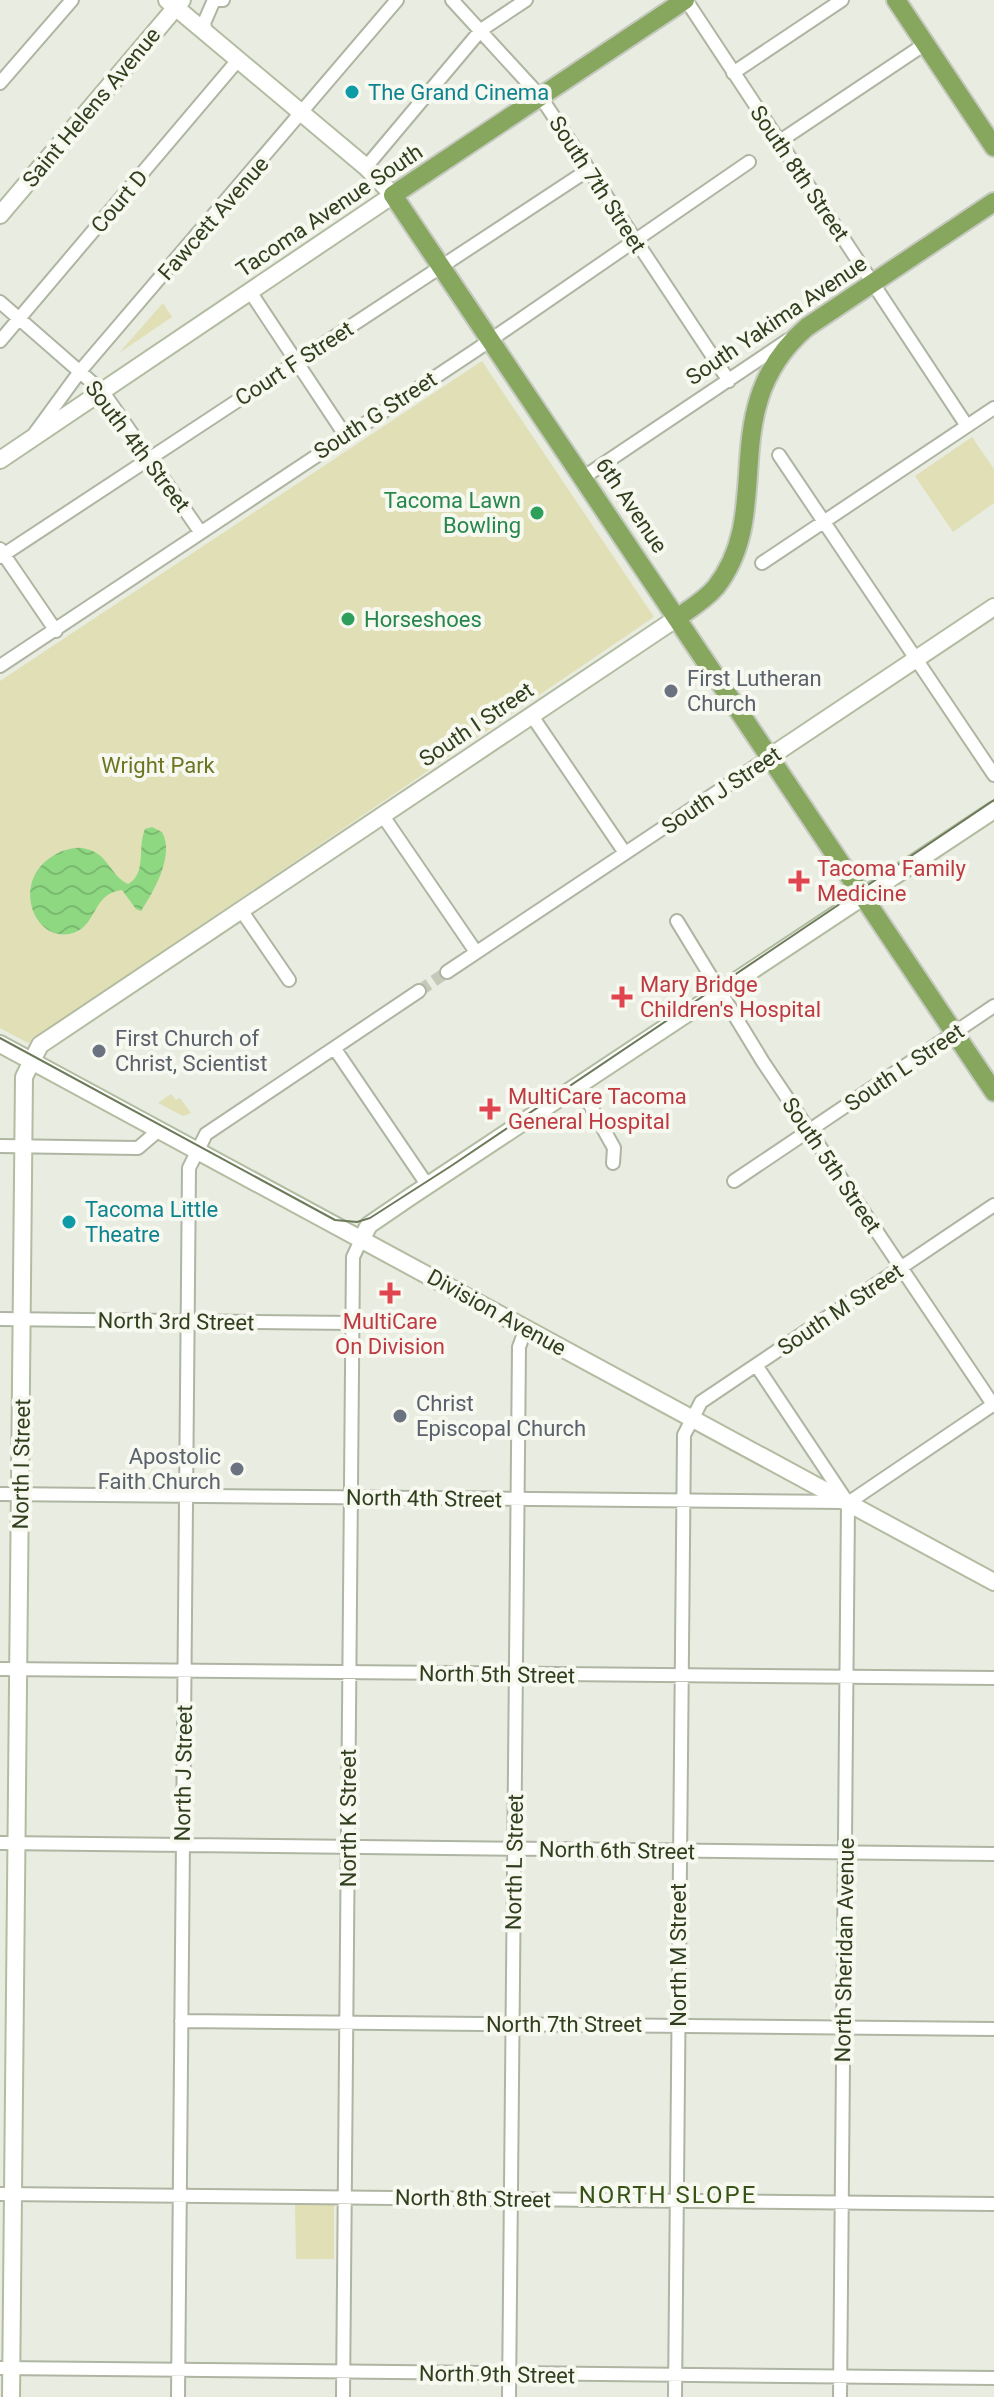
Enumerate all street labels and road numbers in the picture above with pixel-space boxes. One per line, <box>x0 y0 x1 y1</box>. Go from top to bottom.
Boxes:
street label: Saint Helens Avenue <box>17 23 165 192</box>
street label: South 8th Street <box>745 101 854 246</box>
street label: South 7th Street <box>544 111 651 257</box>
street label: Tacoma Avenue South <box>231 139 427 282</box>
street label: Fawcett Avenue <box>153 152 274 285</box>
street label: Court D <box>86 165 153 238</box>
street label: South Yakima Avenue <box>681 251 871 390</box>
street label: Court F Street <box>231 316 358 411</box>
street label: South G Street <box>309 367 441 464</box>
street label: South 4th Street <box>80 376 195 517</box>
street label: 6th Avenue <box>591 453 672 557</box>
street label: South I Street <box>415 677 538 772</box>
street label: South J Street <box>657 741 786 839</box>
street label: South L Street <box>840 1019 968 1116</box>
street label: South 5th Street <box>777 1093 886 1238</box>
street label: South M Street <box>773 1258 907 1360</box>
street label: Division Avenue <box>423 1264 570 1361</box>
street label: North 3rd Street <box>98 1308 254 1335</box>
street label: North I Street <box>8 1399 35 1529</box>
street label: North 4th Street <box>346 1485 502 1512</box>
street label: North 5th Street <box>419 1661 575 1688</box>
street label: North J Street <box>170 1704 197 1842</box>
street label: North K Street <box>336 1749 361 1887</box>
street label: North L Street <box>501 1794 528 1930</box>
street label: North 6th Street <box>539 1837 695 1864</box>
street label: North Sheridan Avenue <box>830 1838 859 2062</box>
street label: North M Street <box>666 1883 691 2027</box>
street label: North 7th Street <box>486 2012 642 2037</box>
street label: North 8th Street <box>395 2185 551 2212</box>
street label: North 9th Street <box>419 2361 575 2388</box>

